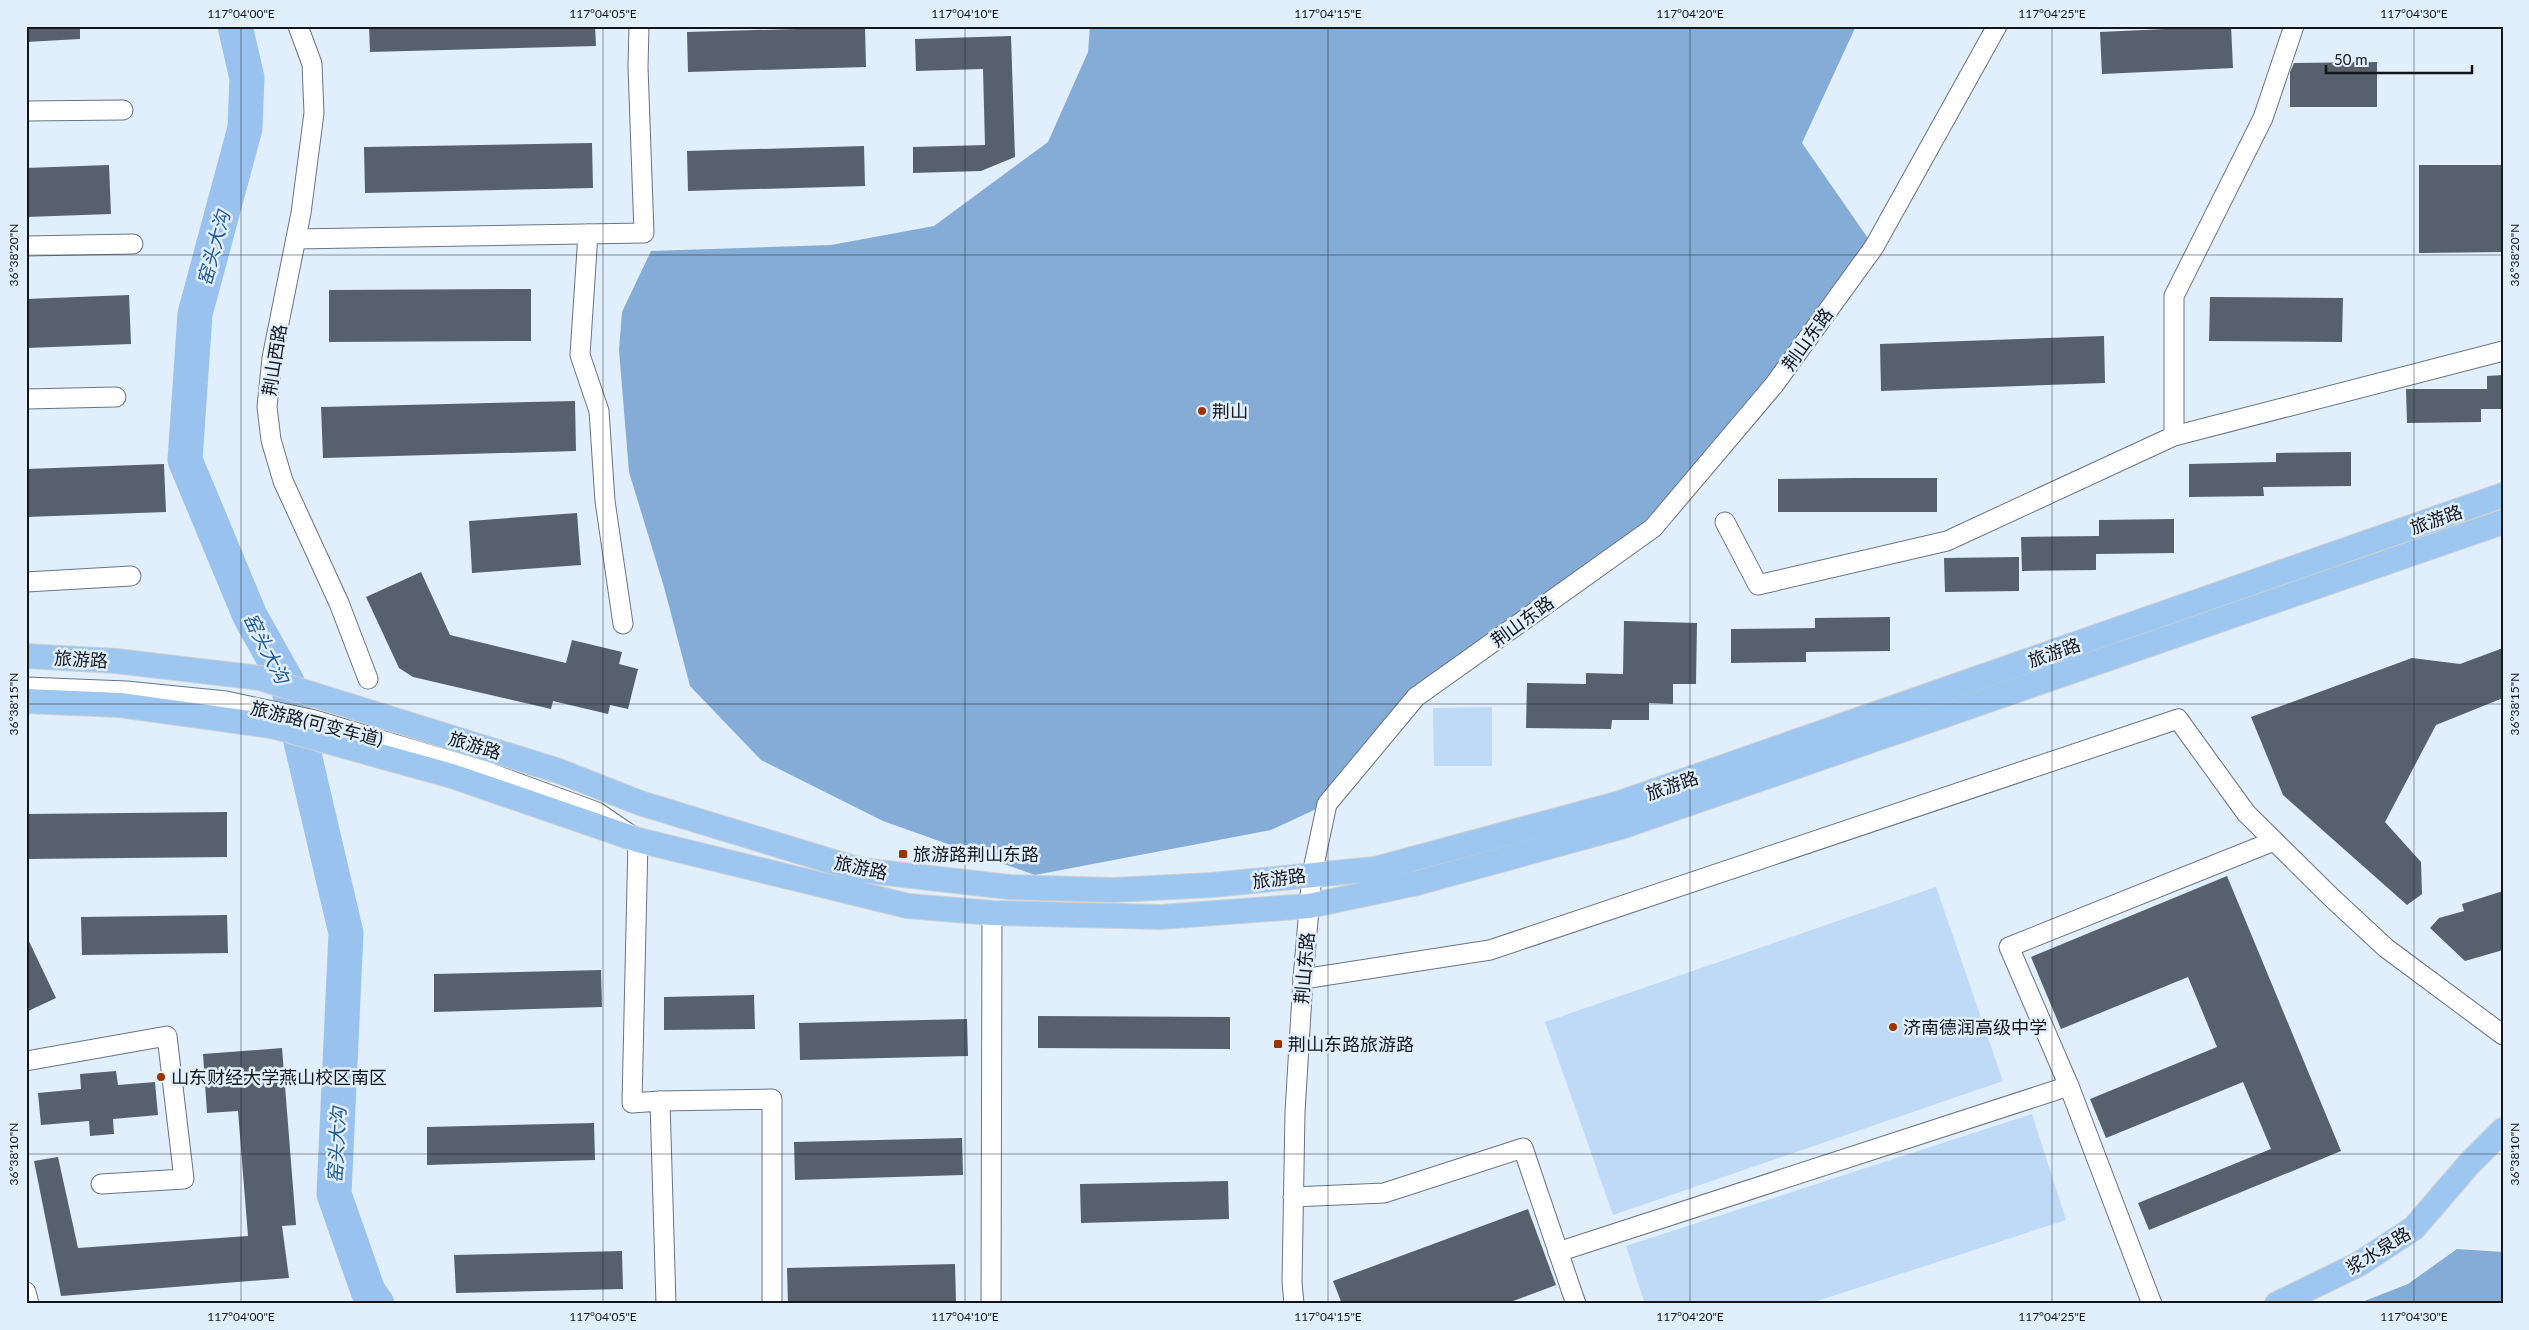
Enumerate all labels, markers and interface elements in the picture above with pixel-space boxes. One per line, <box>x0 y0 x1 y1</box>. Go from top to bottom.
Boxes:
text: 117°04'00"E <box>207 6 275 21</box>
text: 117°04'05"E <box>569 6 637 21</box>
text: 117°04'10"E <box>931 6 999 21</box>
text: 117°04'15"E <box>1294 6 1362 21</box>
text: 117°04'20"E <box>1656 6 1724 21</box>
text: 117°04'25"E <box>2018 6 2086 21</box>
text: 117°04'30"E <box>2380 6 2448 21</box>
scale bar <box>2326 42 2473 74</box>
text: 50 m <box>2334 50 2368 68</box>
water label: 窑头大沟 <box>192 206 234 288</box>
text: 36°38'20"N <box>6 224 21 286</box>
text: 36°38'20"N <box>2507 224 2522 286</box>
street label: 荆山东路 <box>1777 303 1837 375</box>
street label: 荆山西路 <box>258 323 290 397</box>
place label: 荆山 <box>1212 400 1248 422</box>
marker: 荆山 <box>1196 405 1208 417</box>
street label: 旅游路 <box>2407 500 2465 538</box>
street label: 荆山东路 <box>1486 591 1558 651</box>
water label: 窑头大沟 <box>239 609 295 689</box>
street label: 旅游路 <box>2025 633 2083 671</box>
street label: 旅游路 <box>53 647 109 671</box>
text: 36°38'15"N <box>6 673 21 735</box>
text: 36°38'15"N <box>2507 673 2522 735</box>
street label: 旅游路(可变车道) <box>249 696 385 750</box>
street label: 旅游路 <box>446 727 504 763</box>
street label: 旅游路 <box>1643 766 1701 804</box>
place label: 旅游路荆山东路 <box>913 843 1039 865</box>
marker: 旅游路荆山东路 <box>897 848 909 860</box>
street label: 旅游路 <box>832 851 890 883</box>
street label: 旅游路 <box>1251 864 1307 892</box>
street label: 荆山东路 <box>1290 931 1318 1005</box>
place label: 济南德润高级中学 <box>1903 1016 2047 1038</box>
marker: 济南德润高级中学 <box>1887 1021 1899 1033</box>
place label: 荆山东路旅游路 <box>1288 1033 1414 1055</box>
marker: 荆山东路旅游路 <box>1272 1038 1284 1050</box>
place label: 山东财经大学燕山校区南区 <box>171 1066 387 1088</box>
marker: 山东财经大学燕山校区南区 <box>155 1071 167 1083</box>
water label: 窑头大沟 <box>323 1104 350 1184</box>
text: 36°38'10"N <box>6 1123 21 1185</box>
text: 36°38'10"N <box>2507 1123 2522 1185</box>
street label: 浆水泉路 <box>2342 1222 2414 1278</box>
text: 117°04'00"E <box>207 1309 275 1324</box>
text: 117°04'05"E <box>569 1309 637 1324</box>
text: 117°04'10"E <box>931 1309 999 1324</box>
text: 117°04'15"E <box>1294 1309 1362 1324</box>
text: 117°04'20"E <box>1656 1309 1724 1324</box>
text: 117°04'25"E <box>2018 1309 2086 1324</box>
text: 117°04'30"E <box>2380 1309 2448 1324</box>

